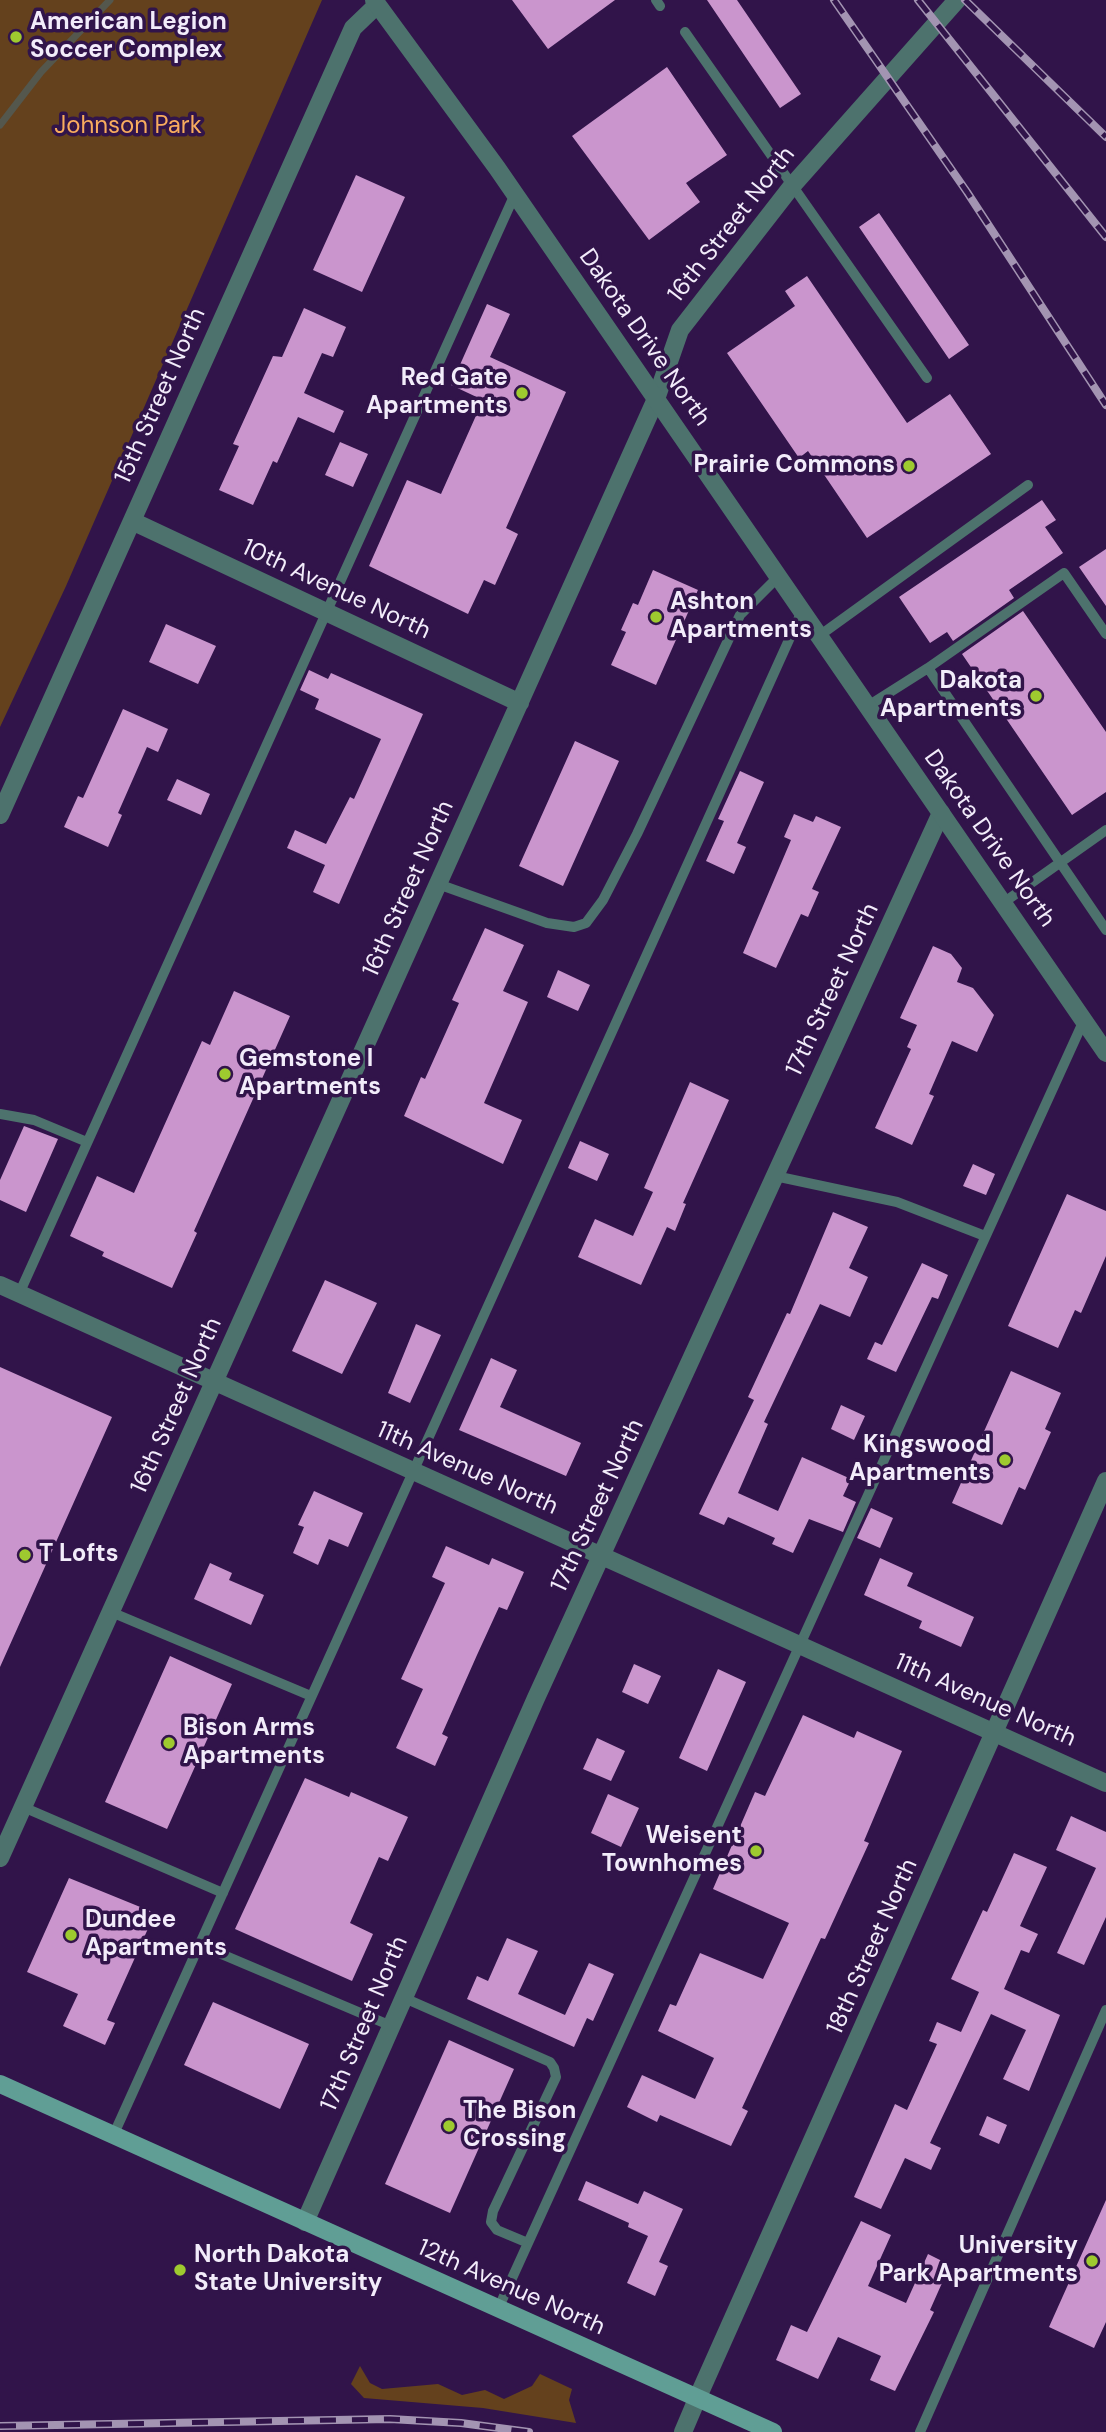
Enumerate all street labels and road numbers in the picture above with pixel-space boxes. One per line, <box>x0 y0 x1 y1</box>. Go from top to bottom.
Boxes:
street label: 16th Street North <box>662 141 802 309</box>
street label: Dakota Drive North <box>572 244 716 432</box>
street label: 15th Street North <box>109 304 213 488</box>
street label: 10th Avenue North <box>237 534 435 646</box>
street label: Dakota Drive North <box>917 745 1061 933</box>
street label: 16th Street North <box>357 797 461 981</box>
street label: 17th Street North <box>780 899 886 1081</box>
street label: 16th Street North <box>125 1314 229 1498</box>
street label: 17th Street North <box>545 1415 651 1597</box>
street label: 11th Avenue North <box>372 1416 562 1522</box>
street label: 11th Avenue North <box>890 1648 1080 1754</box>
street label: 18th Street North <box>821 1855 925 2039</box>
street label: 17th Street North <box>315 1932 415 2116</box>
street label: 12th Avenue North <box>413 2234 609 2342</box>

